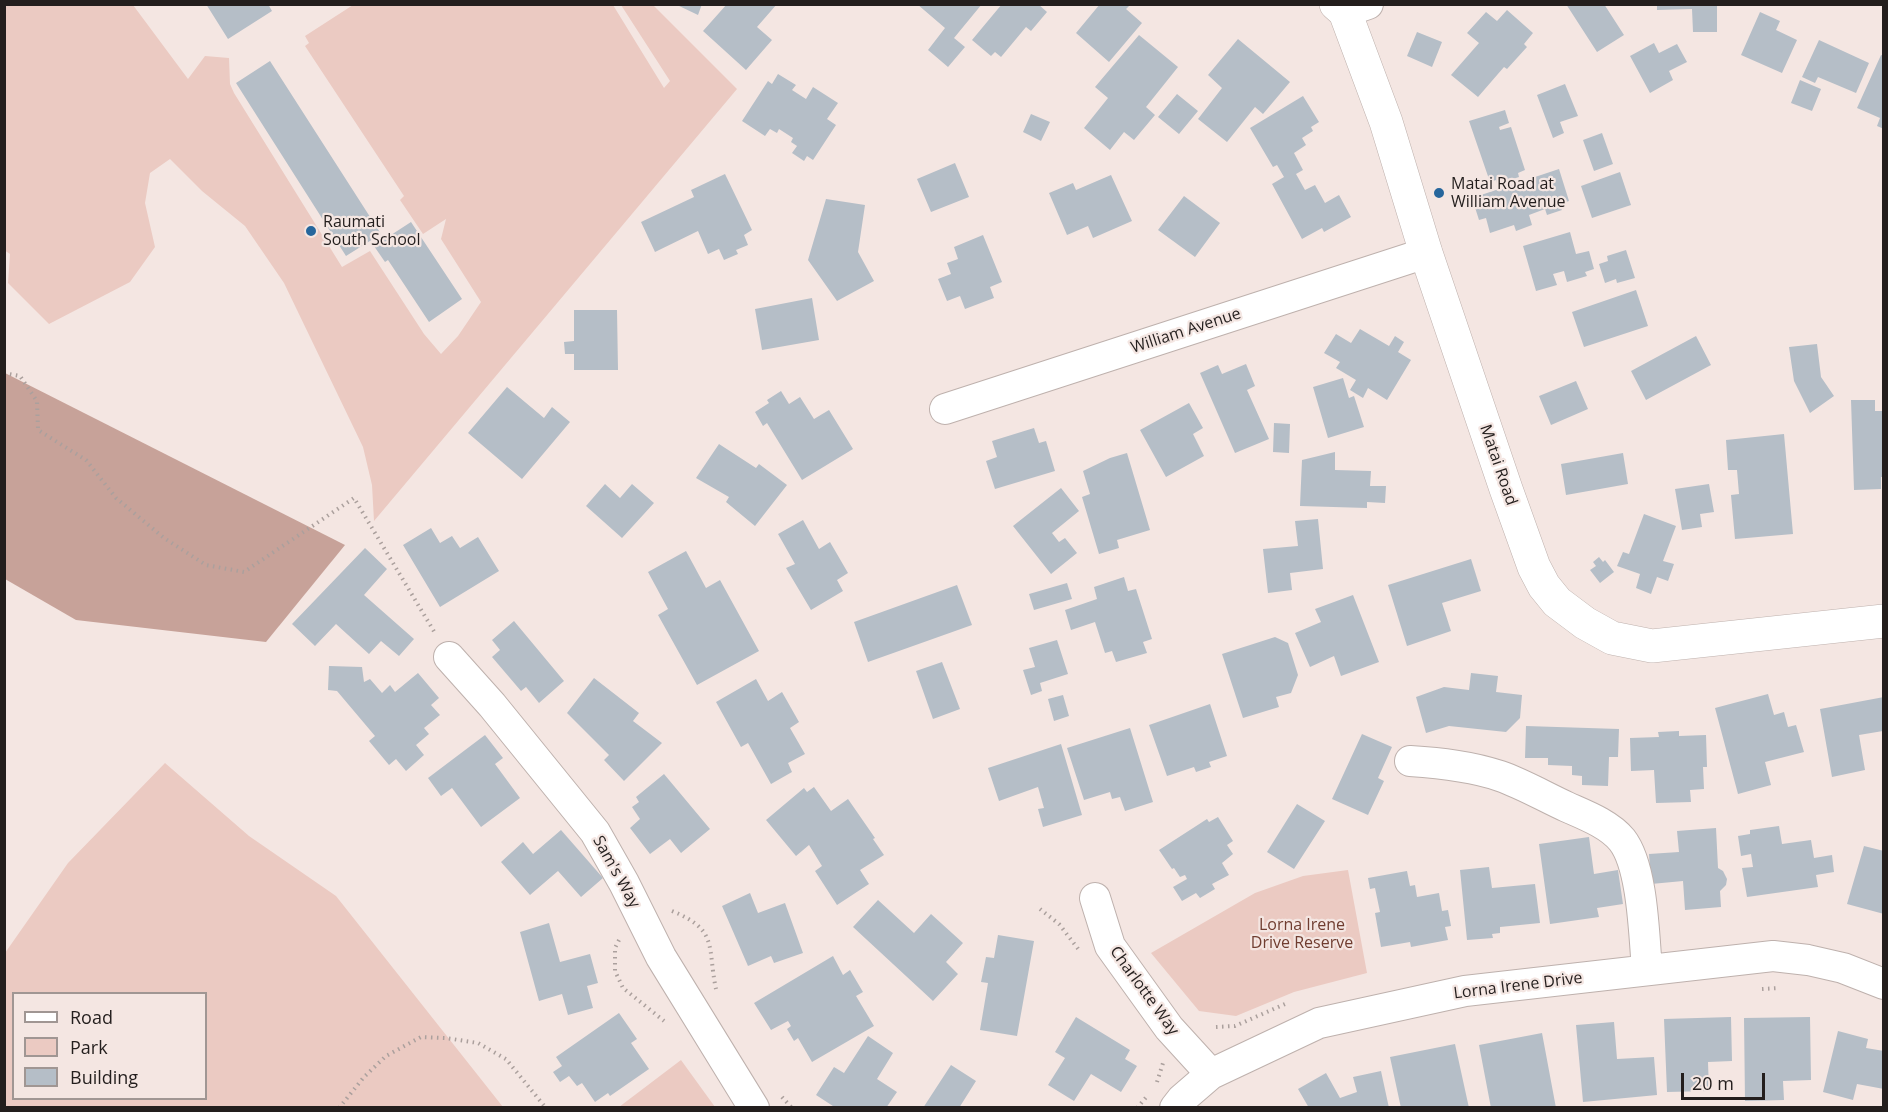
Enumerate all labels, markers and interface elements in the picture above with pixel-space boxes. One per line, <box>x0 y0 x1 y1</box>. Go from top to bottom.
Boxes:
place label: Matai Road at William Avenue <box>1451 174 1565 212</box>
marker: Matai Road at William Avenue <box>1432 186 1446 200</box>
place label: Raumati South School <box>323 212 420 250</box>
marker: Raumati South School <box>304 224 318 238</box>
street label: William Avenue <box>1129 304 1243 358</box>
street label: Matai Road <box>1475 422 1521 508</box>
street label: Sam's Way <box>588 833 644 911</box>
park label: Lorna Irene Drive Reserve <box>1251 915 1353 953</box>
street label: Charlotte Way <box>1105 943 1183 1039</box>
street label: Lorna Irene Drive <box>1453 969 1583 1003</box>
legend <box>12 992 207 1100</box>
text: Road <box>70 1005 113 1029</box>
text: Park <box>70 1035 108 1059</box>
scale bar <box>1684 1061 1768 1099</box>
text: Building <box>70 1065 138 1089</box>
text: 20 m <box>1692 1071 1734 1095</box>

